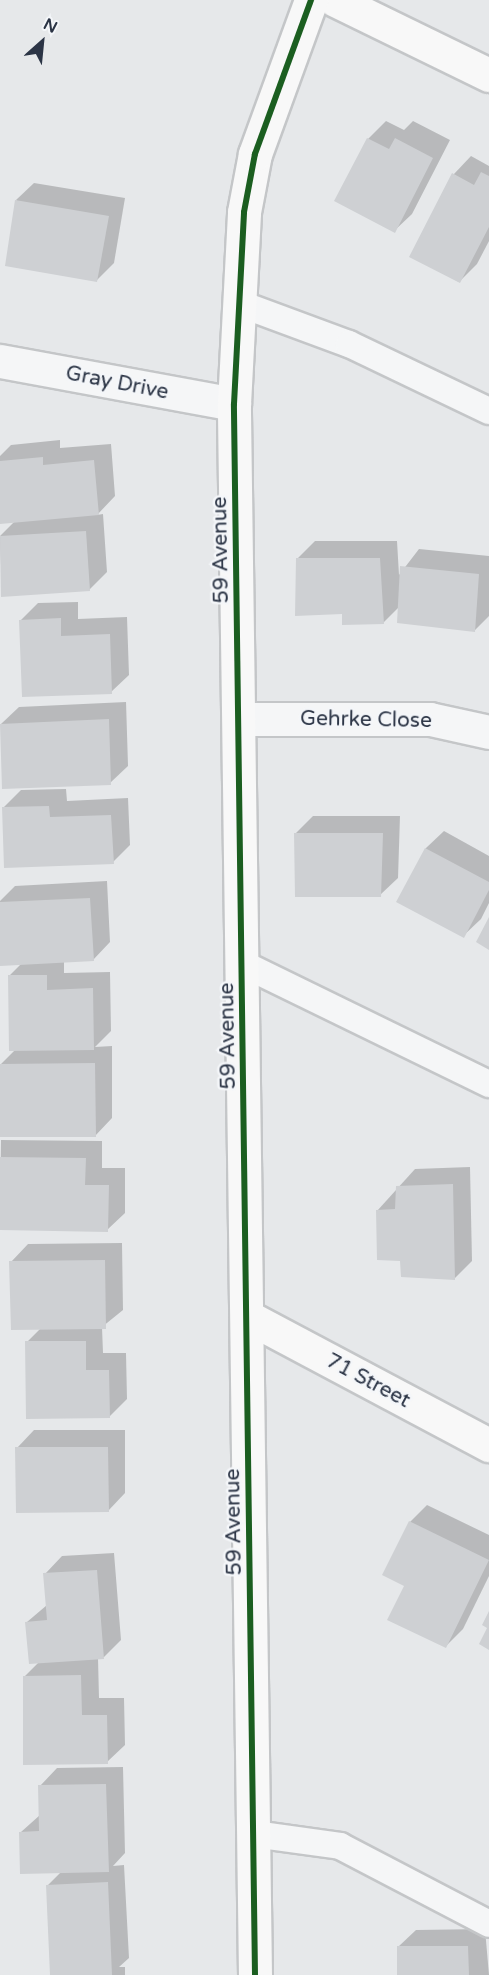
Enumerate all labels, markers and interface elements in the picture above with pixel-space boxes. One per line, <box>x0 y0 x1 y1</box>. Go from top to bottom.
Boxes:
north arrow <box>12 12 72 72</box>
text: N <box>40 14 60 38</box>
street label: Gray Drive <box>64 361 170 405</box>
street label: 59 Avenue <box>207 496 235 604</box>
street label: Gehrke Close <box>300 706 432 734</box>
street label: 59 Avenue <box>214 982 242 1090</box>
street label: 71 Street <box>322 1348 414 1414</box>
street label: 59 Avenue <box>220 1468 248 1576</box>

